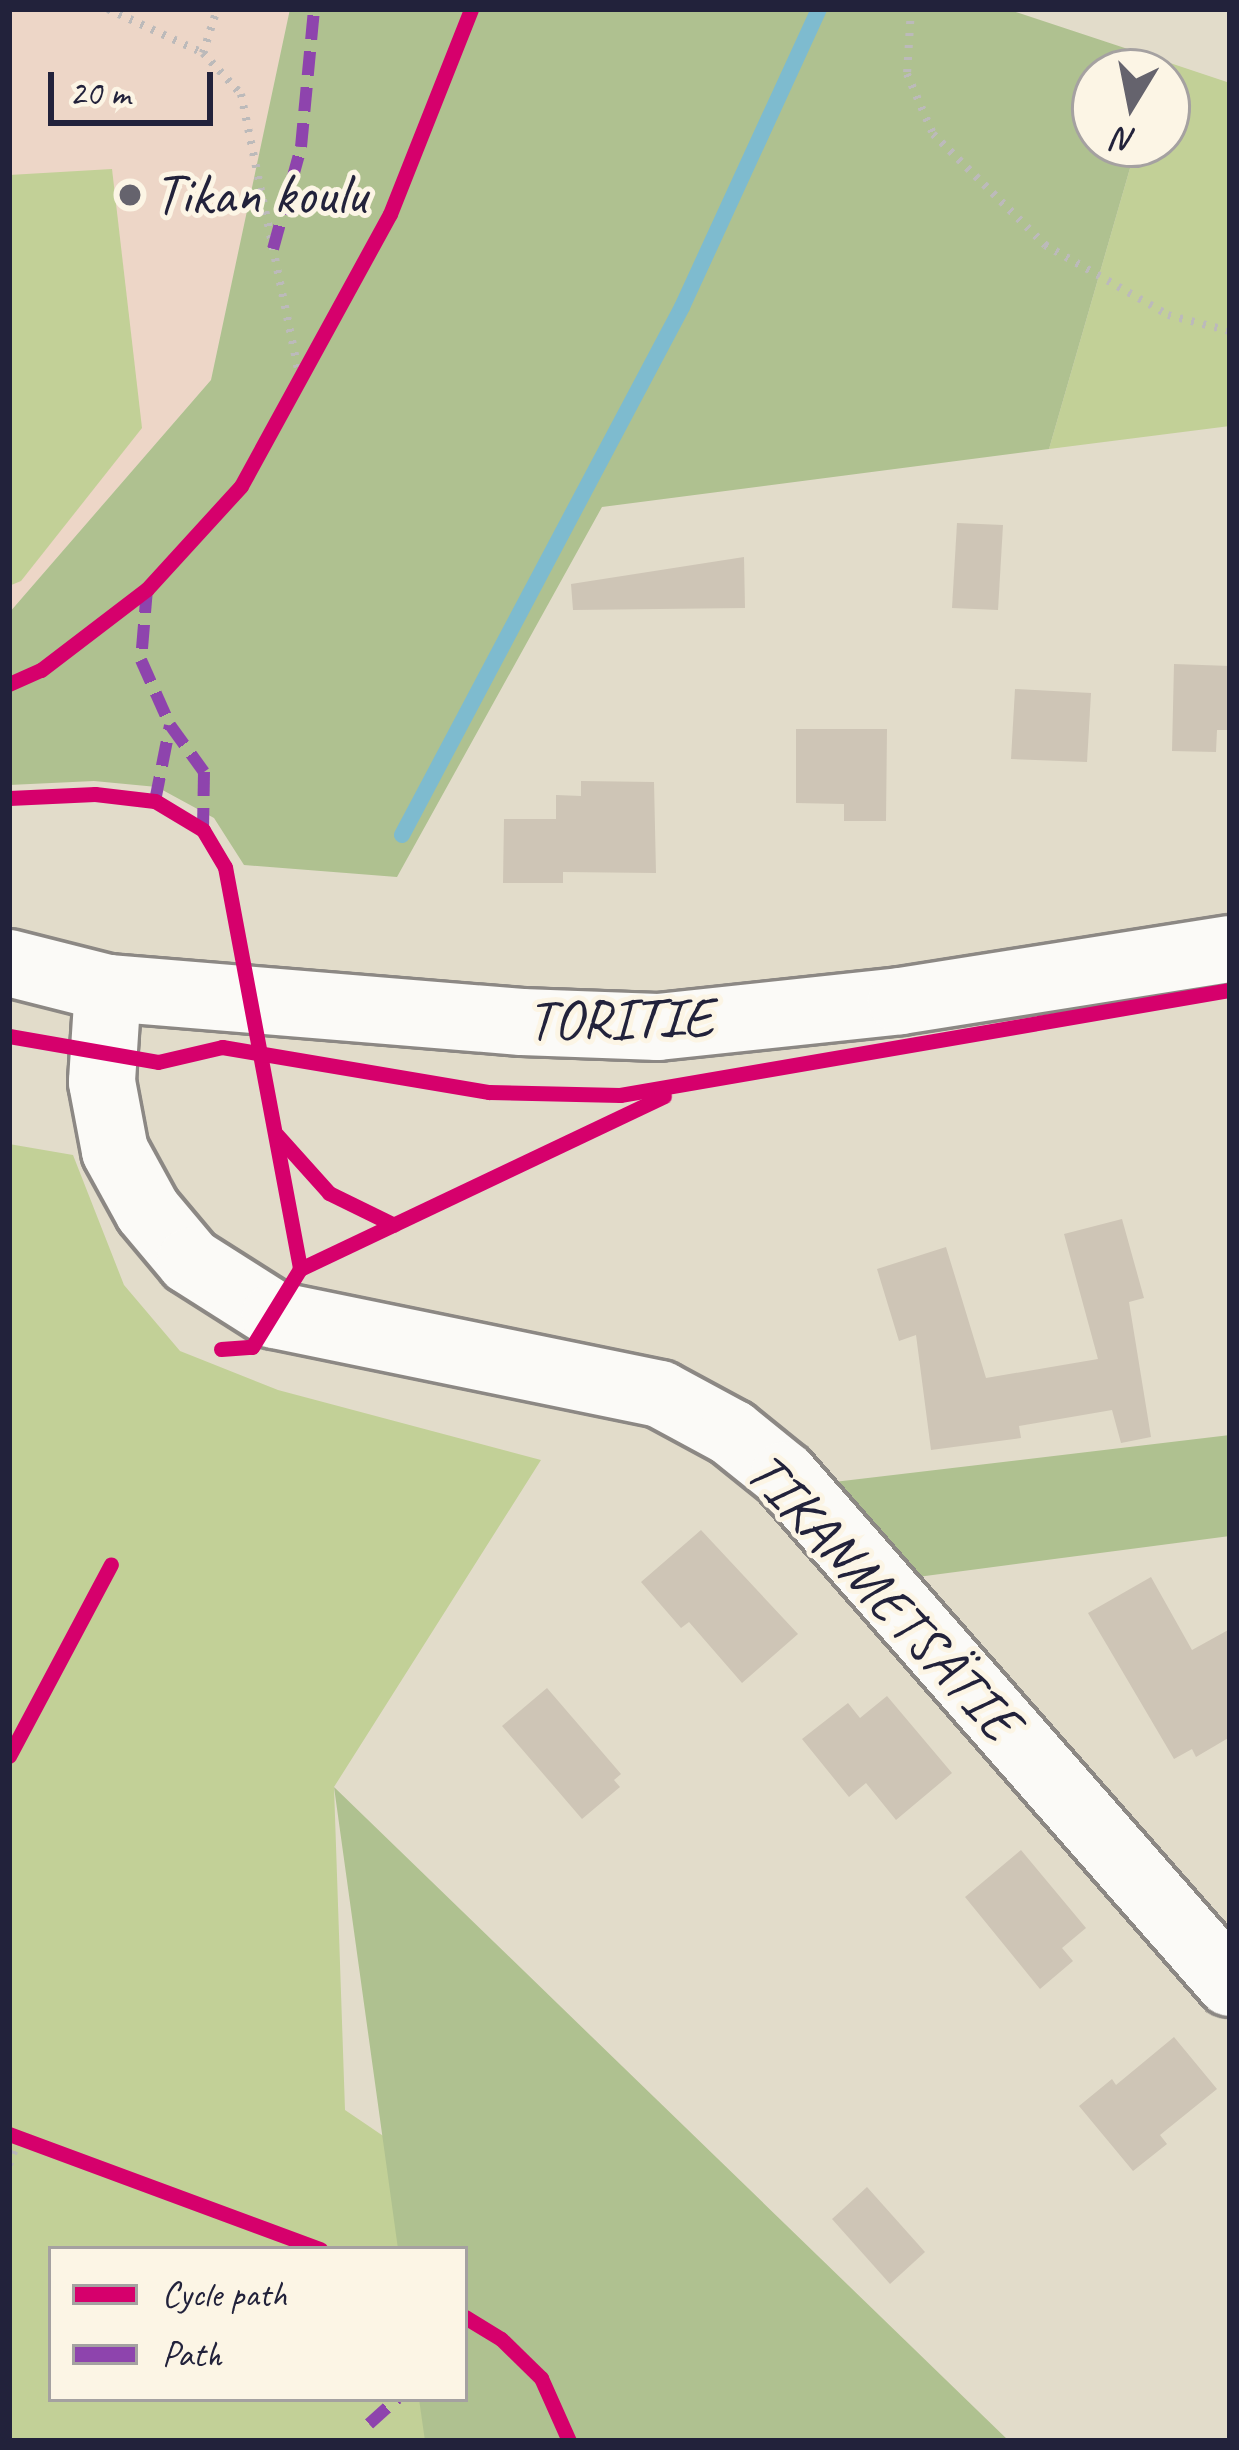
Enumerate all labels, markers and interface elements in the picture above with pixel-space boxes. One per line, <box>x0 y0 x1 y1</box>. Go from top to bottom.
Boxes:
scale bar <box>54 48 219 122</box>
north arrow <box>1071 48 1191 168</box>
text: 20 m <box>69 70 130 116</box>
text: N <box>1112 118 1139 163</box>
place label: Tikan koulu <box>154 161 367 229</box>
marker: Tikan koulu <box>117 182 143 208</box>
street label: TORITIE <box>527 983 713 1055</box>
street label: TIKANMETSÄTIE <box>732 1437 1034 1755</box>
legend <box>48 2246 468 2402</box>
text: Cycle path <box>162 2271 287 2317</box>
text: Path <box>162 2331 221 2377</box>

